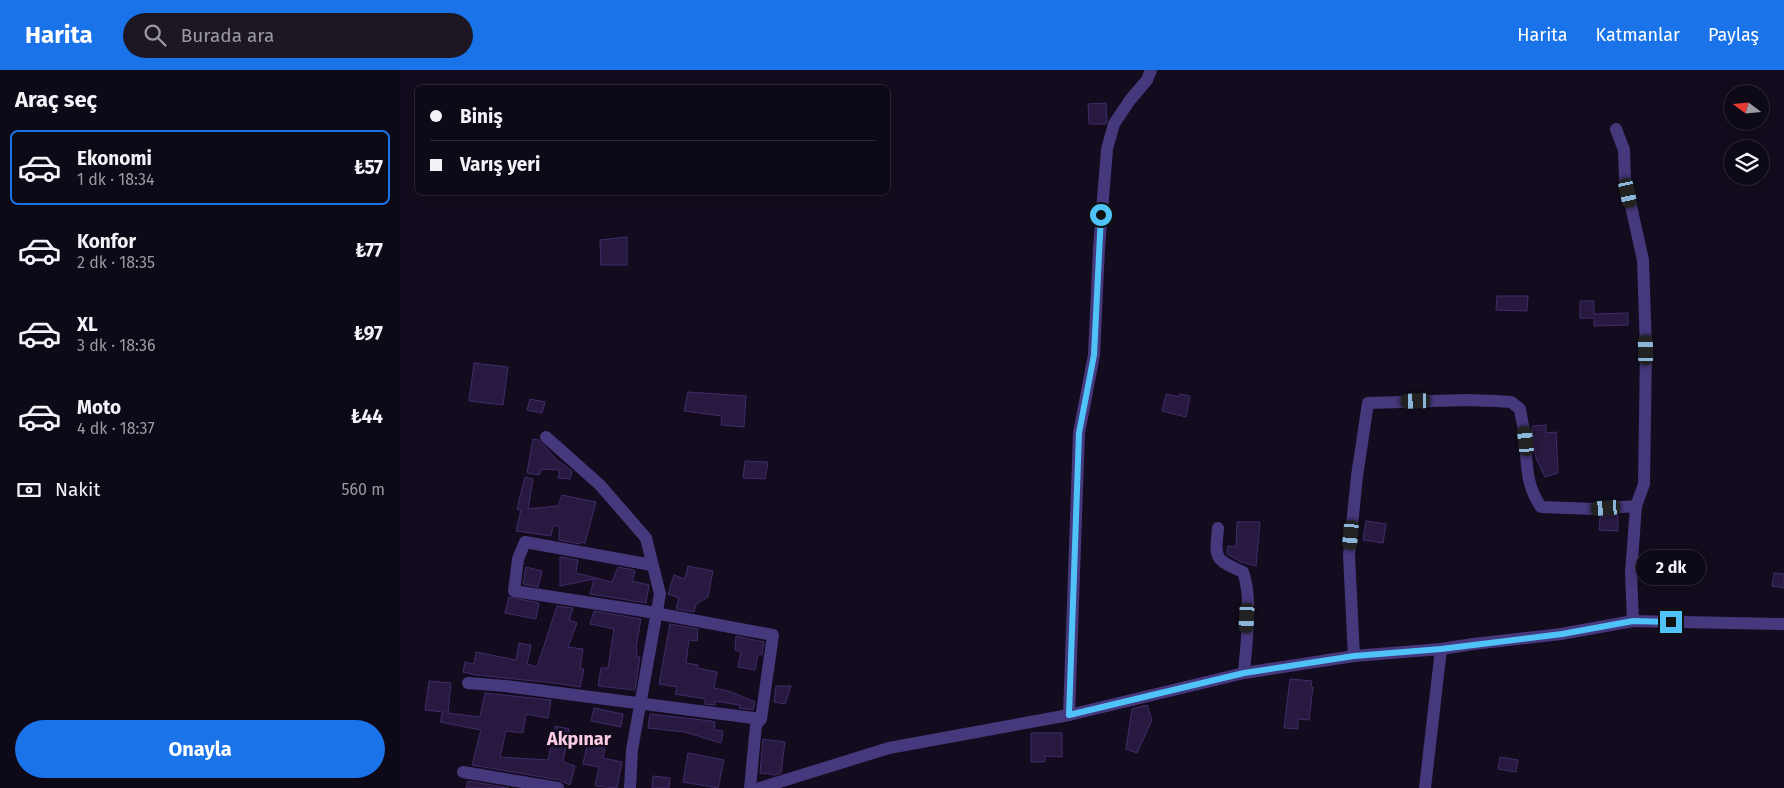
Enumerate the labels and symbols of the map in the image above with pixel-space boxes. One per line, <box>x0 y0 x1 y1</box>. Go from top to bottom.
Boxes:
north arrow <box>1724 85 1769 130</box>
car <box>1617 177 1638 209</box>
route start <box>1090 204 1112 226</box>
car <box>1638 335 1653 365</box>
car <box>1400 393 1431 409</box>
car <box>1516 425 1535 457</box>
car <box>1590 499 1621 517</box>
car <box>1342 519 1359 551</box>
callout: 2 dk <box>1636 550 1706 584</box>
car <box>1238 603 1255 633</box>
route end <box>1660 611 1682 633</box>
district label: Akpınar <box>546 728 612 750</box>

